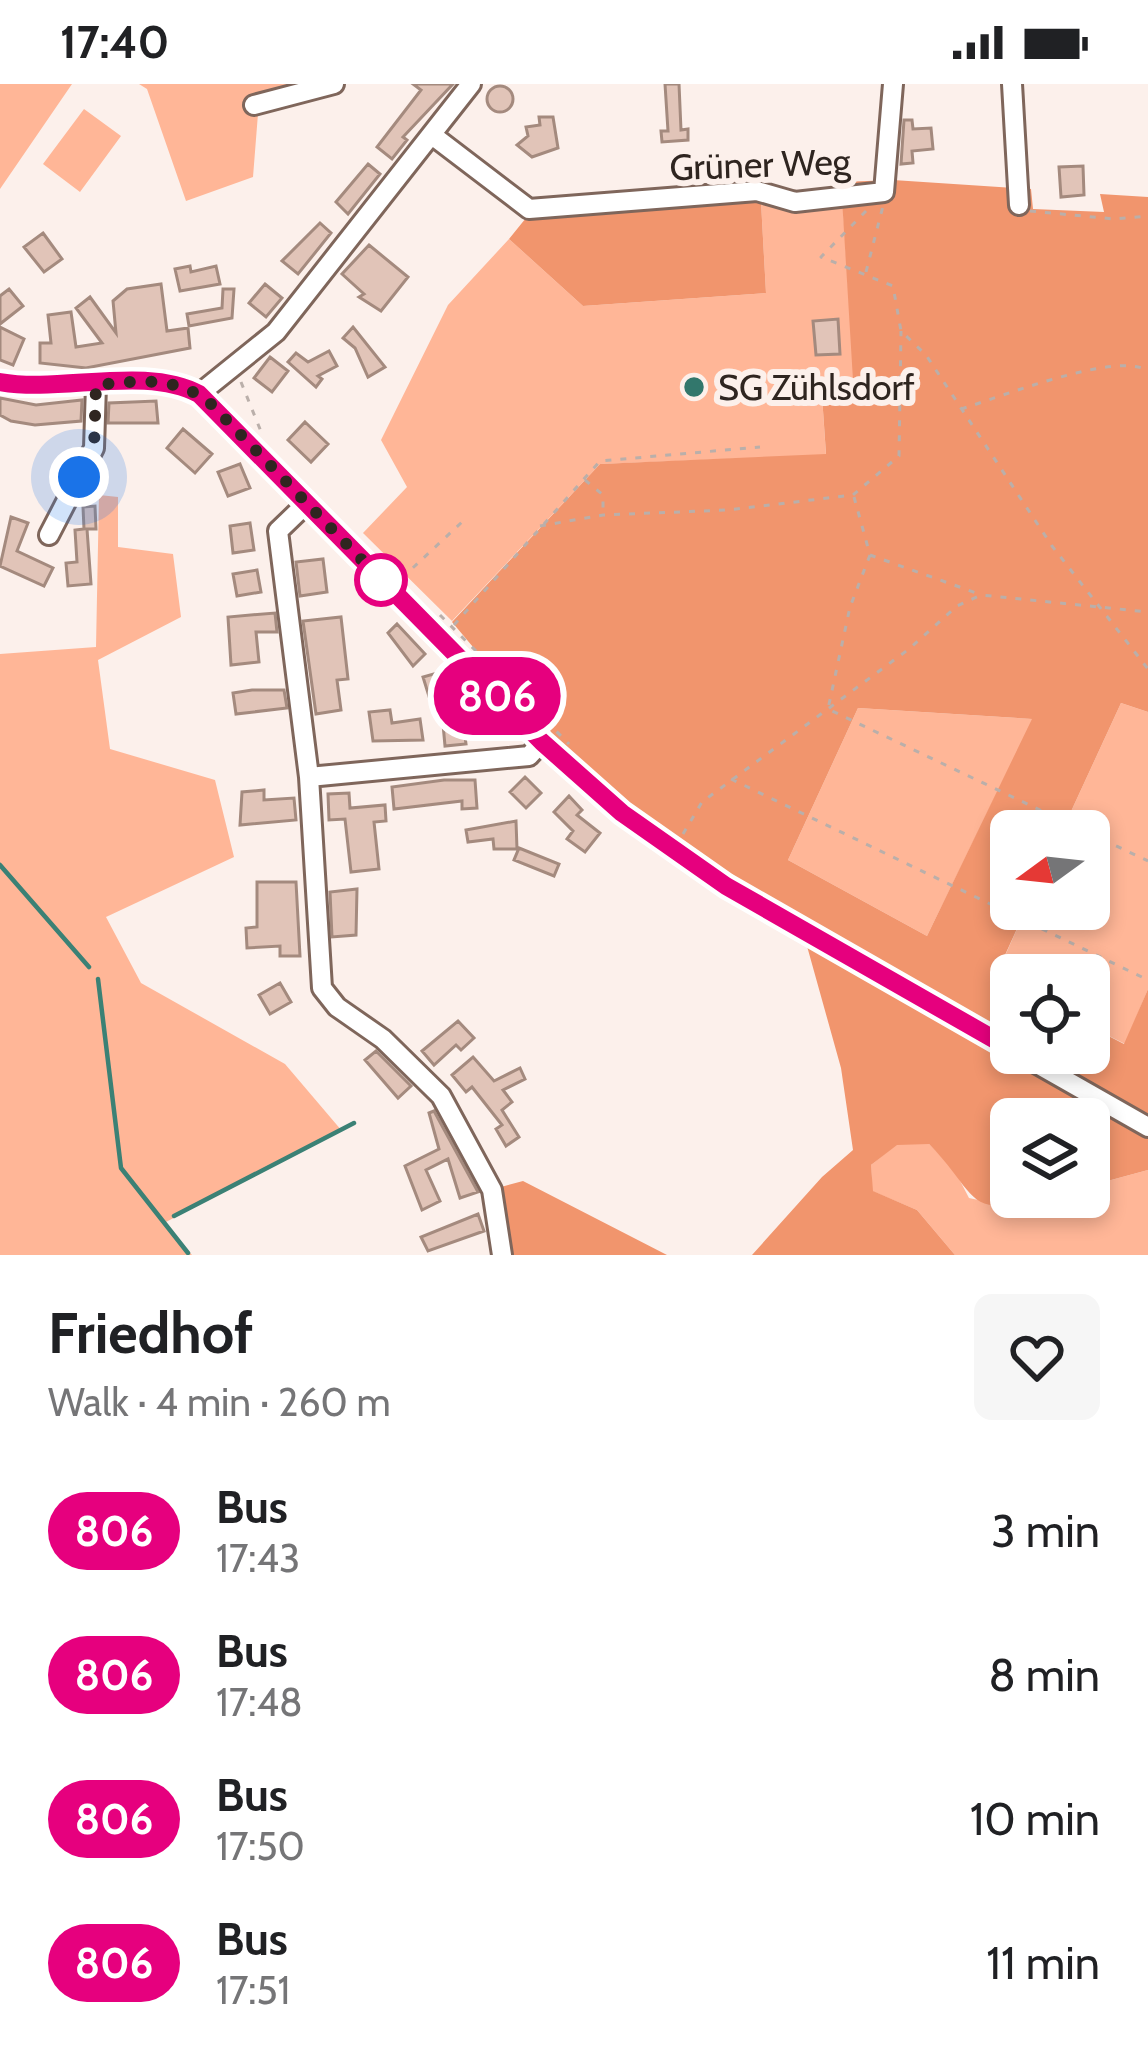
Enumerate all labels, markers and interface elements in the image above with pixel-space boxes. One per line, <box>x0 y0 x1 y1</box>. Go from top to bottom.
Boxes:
text: 17:40 <box>60 15 169 69</box>
street label: Grüner Weg <box>669 139 852 189</box>
place label: SG Zühlsdorf <box>718 365 915 409</box>
marker: SG Zühlsdorf <box>681 374 707 400</box>
your location <box>49 447 109 507</box>
unlabelled marker <box>356 555 406 605</box>
line badge: 806 <box>428 657 566 735</box>
text: 806 <box>458 670 536 722</box>
north arrow <box>990 810 1110 930</box>
map controls <box>990 810 1110 1218</box>
button: locate <box>990 954 1110 1074</box>
button: layers <box>990 1098 1110 1218</box>
button: heart <box>974 1294 1100 1420</box>
text: Friedhof <box>48 1298 253 1367</box>
text: Walk · 4 min · 260 m <box>48 1378 391 1426</box>
text: Bus <box>216 1480 288 1534</box>
text: 3 min <box>991 1504 1100 1558</box>
text: 806 <box>75 1505 153 1557</box>
text: 17:43 <box>216 1534 300 1582</box>
text: Bus <box>216 1624 288 1678</box>
text: 8 min <box>988 1648 1100 1702</box>
text: 806 <box>75 1649 153 1701</box>
text: 17:48 <box>216 1678 303 1726</box>
text: Bus <box>216 1768 288 1822</box>
text: 10 min <box>970 1792 1100 1846</box>
text: 806 <box>75 1793 153 1845</box>
text: 17:50 <box>216 1822 305 1870</box>
text: Bus <box>216 1912 288 1966</box>
text: 11 min <box>986 1936 1100 1990</box>
text: 806 <box>75 1937 153 1989</box>
text: 17:51 <box>216 1966 290 2014</box>

